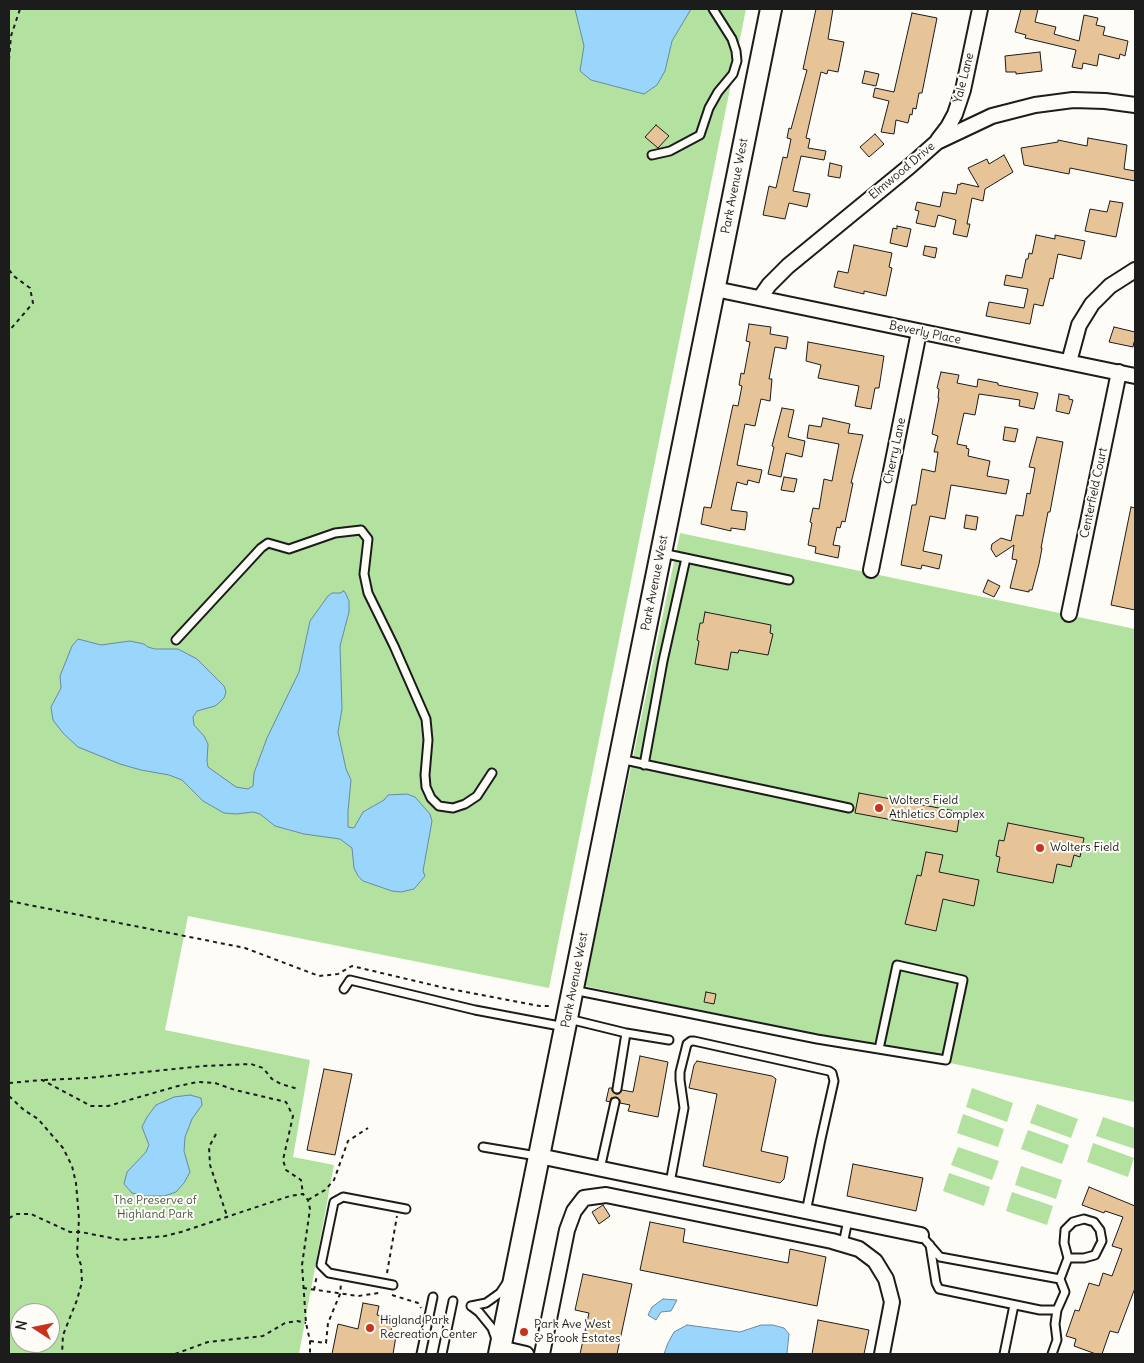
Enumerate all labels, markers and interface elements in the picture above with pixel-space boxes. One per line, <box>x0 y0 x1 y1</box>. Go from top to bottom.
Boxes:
street label: Yale Lane <box>951 51 977 105</box>
street label: Park Avenue West <box>719 137 751 235</box>
street label: Elmwood Drive <box>866 139 938 203</box>
street label: Beverly Place <box>888 318 962 348</box>
street label: Cherry Lane <box>881 417 909 485</box>
street label: Centerfield Court <box>1077 446 1111 540</box>
street label: Park Avenue West <box>639 534 671 632</box>
place label: Wolters Field Athletics Complex <box>889 794 985 822</box>
marker: Wolters Field Athletics Complex <box>873 802 885 814</box>
place label: Wolters Field <box>1050 841 1119 855</box>
marker: Wolters Field <box>1034 842 1046 854</box>
street label: Park Avenue West <box>559 931 591 1029</box>
park label: The Preserve of Highland Park <box>113 1194 197 1222</box>
north arrow <box>10 1303 60 1353</box>
place label: Higland Park Recreation Center <box>380 1314 477 1342</box>
place label: Park Ave West & Brook Estates <box>534 1318 620 1346</box>
text: N <box>11 1319 31 1332</box>
marker: Higland Park Recreation Center <box>364 1322 376 1334</box>
marker: Park Ave West & Brook Estates <box>518 1326 530 1338</box>

